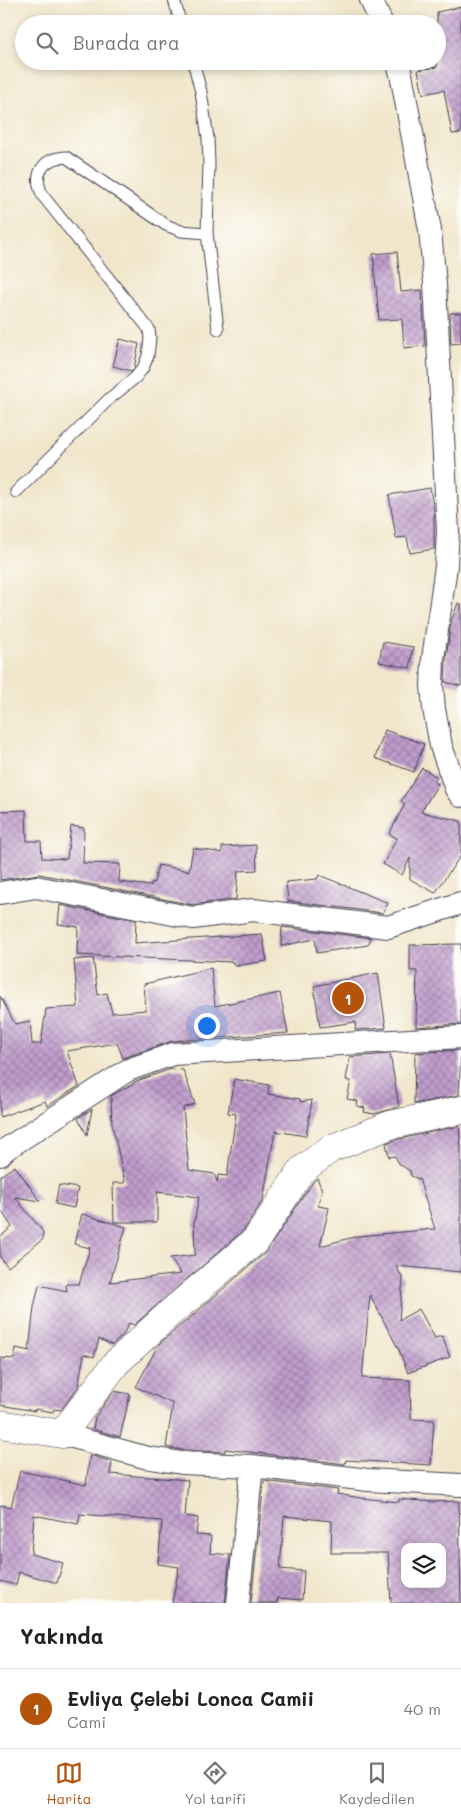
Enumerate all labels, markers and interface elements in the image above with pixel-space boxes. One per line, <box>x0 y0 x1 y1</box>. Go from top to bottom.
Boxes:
search box <box>15 15 446 70</box>
icon: search <box>33 29 61 57</box>
text: Burada ara <box>73 30 180 55</box>
pin: 1 <box>332 979 364 1017</box>
your location <box>194 1013 220 1039</box>
map controls <box>401 1543 446 1588</box>
button: layers <box>401 1543 446 1588</box>
text: Yakında <box>20 1622 104 1649</box>
text: Evliya Çelebi Lonca Camii <box>67 1686 314 1711</box>
text: 1 <box>32 1698 40 1719</box>
text: 40 m <box>404 1698 441 1719</box>
text: Cami <box>67 1711 106 1732</box>
tab: Harita <box>47 1759 91 1808</box>
tab: Yol tarifi <box>185 1759 246 1808</box>
tab: Kaydedilen <box>339 1759 414 1808</box>

